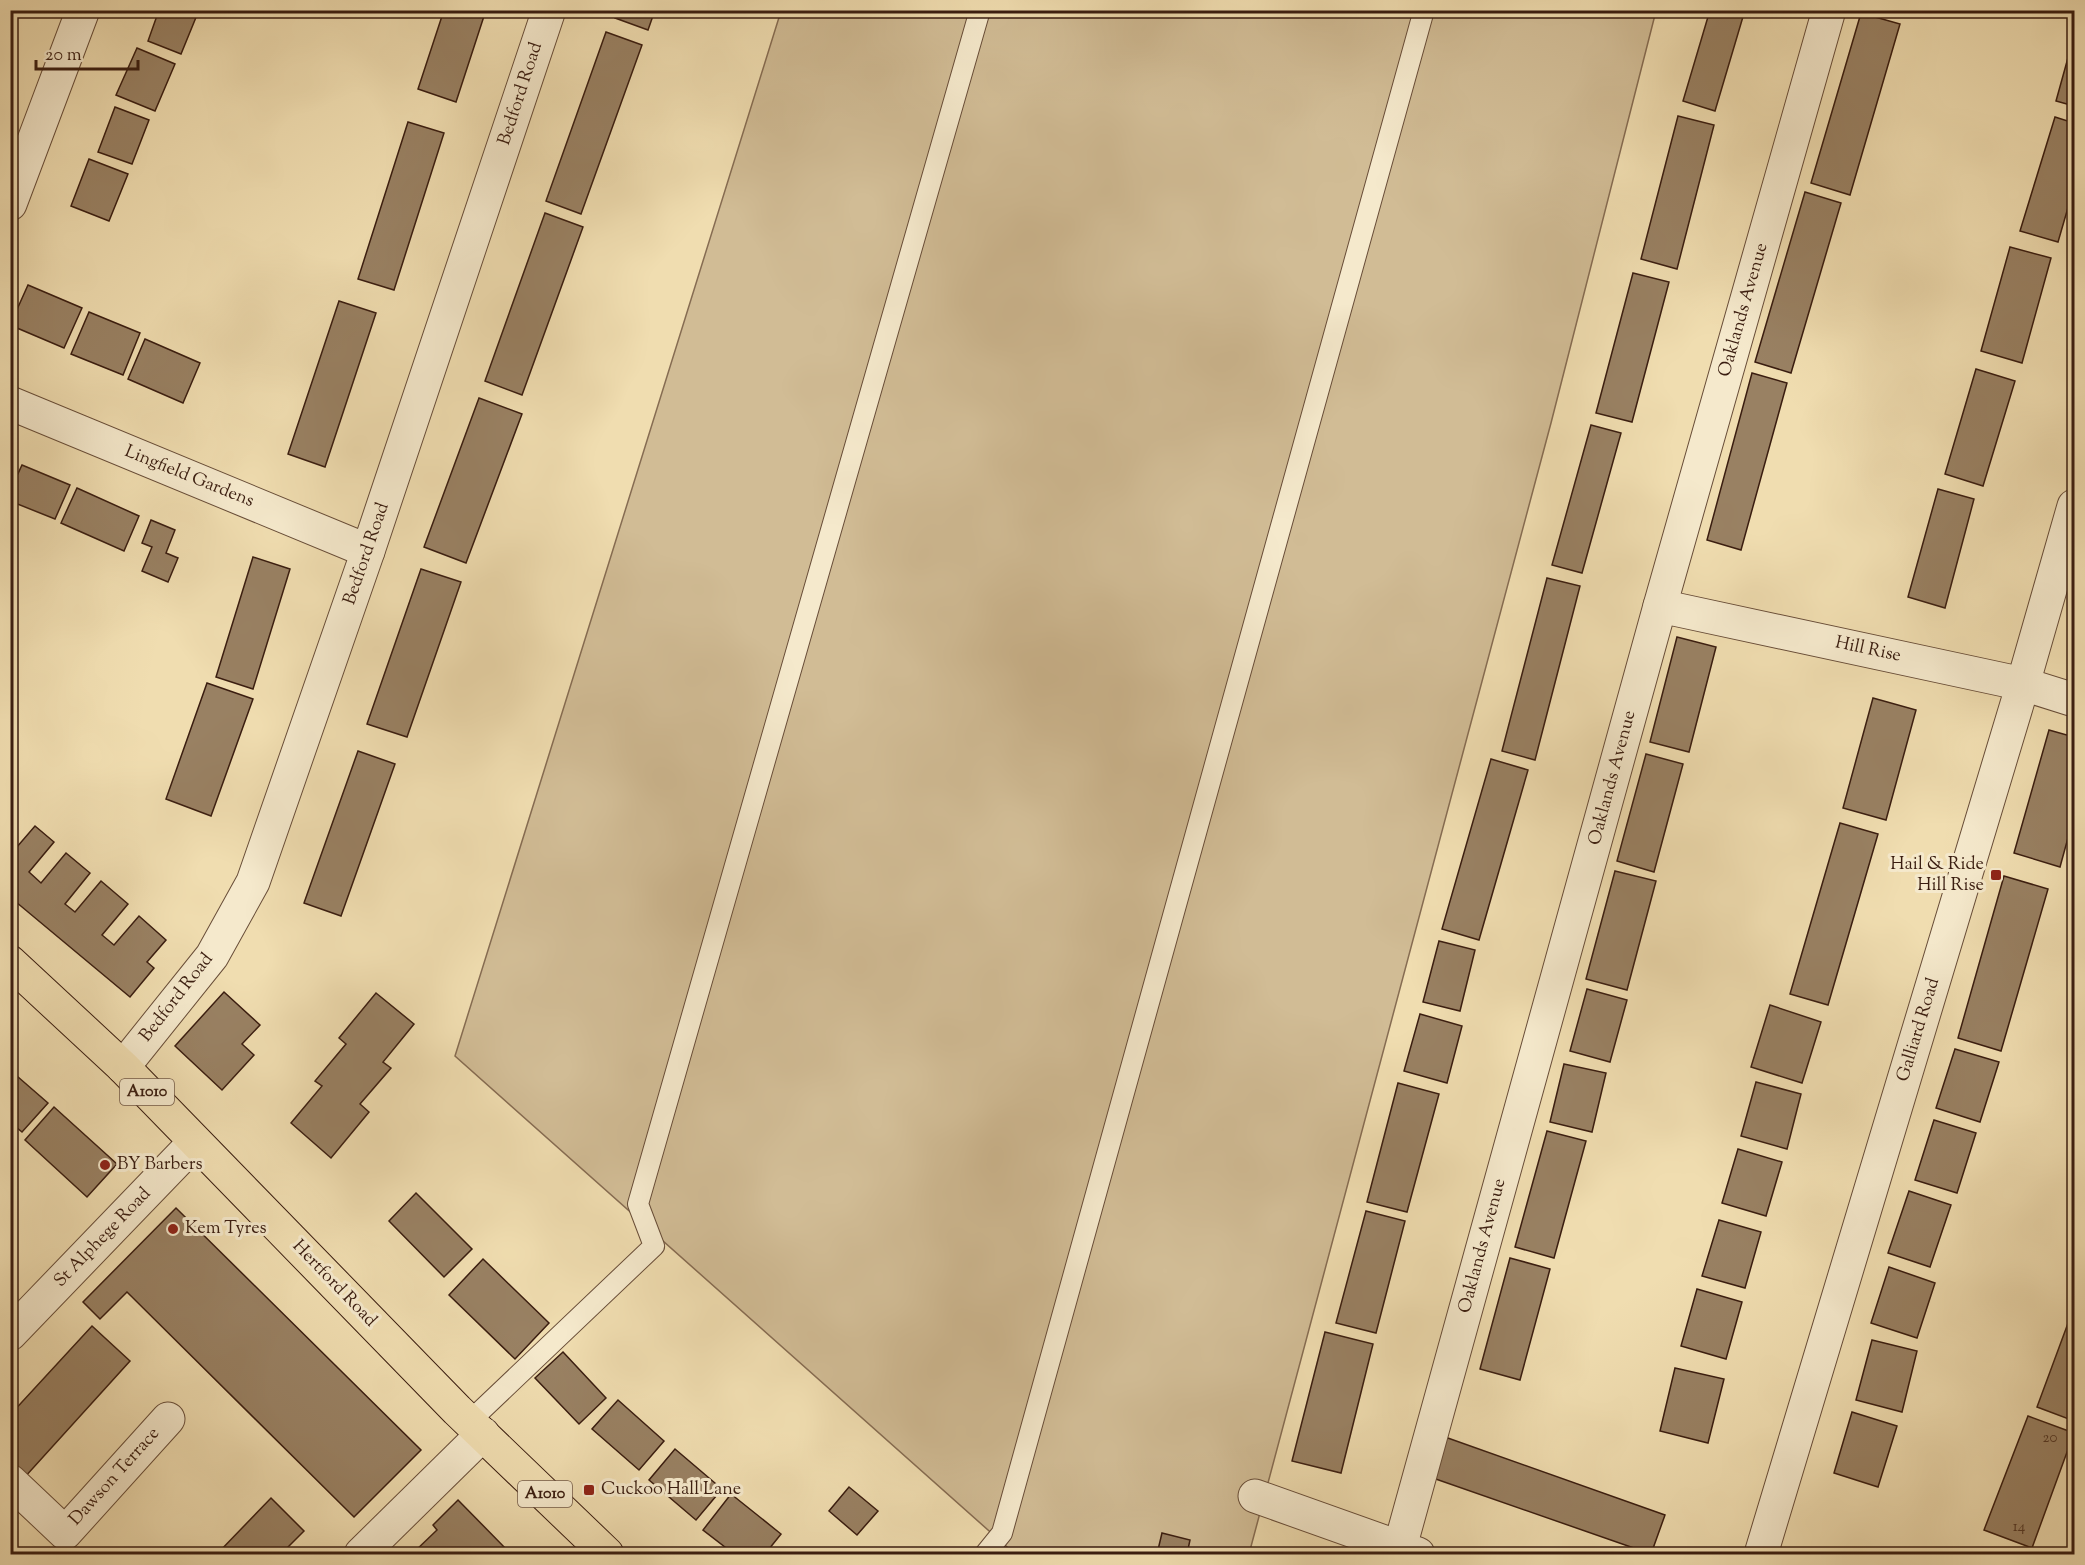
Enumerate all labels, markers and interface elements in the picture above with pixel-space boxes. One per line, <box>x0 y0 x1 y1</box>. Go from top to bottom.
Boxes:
scale bar <box>36 33 138 71</box>
street label: Bedford Road <box>492 39 550 149</box>
text: 20 m <box>45 43 82 69</box>
street label: Oaklands Avenue <box>1712 240 1776 380</box>
street label: Lingfield Gardens <box>120 439 258 515</box>
street label: Bedford Road <box>337 499 397 609</box>
street label: Hill Rise <box>1833 630 1903 670</box>
street label: Oaklands Avenue <box>1583 708 1643 848</box>
place label: Hail & Ride Hill Rise <box>1890 852 1984 899</box>
marker: Hail & Ride Hill Rise <box>1989 868 2003 882</box>
street label: Bedford Road <box>134 948 220 1048</box>
street label: Galliard Road <box>1891 975 1947 1085</box>
road number: A1010 <box>120 1079 174 1105</box>
place label: BY Barbers <box>117 1152 202 1178</box>
marker: BY Barbers <box>98 1158 112 1172</box>
street label: Oaklands Avenue <box>1453 1176 1513 1316</box>
street label: St Alphege Road <box>48 1182 158 1294</box>
place label: Kem Tyres <box>185 1216 267 1242</box>
marker: Kem Tyres <box>166 1222 180 1236</box>
street label: Hertford Road <box>286 1235 382 1333</box>
street label: Dawson Terrace <box>64 1422 166 1532</box>
house number: 20 <box>2043 1428 2058 1449</box>
place label: Cuckoo Hall Lane <box>601 1477 741 1503</box>
road number: A1010 <box>518 1481 572 1507</box>
marker: Cuckoo Hall Lane <box>582 1483 596 1497</box>
house number: 14 <box>2013 1517 2026 1538</box>

